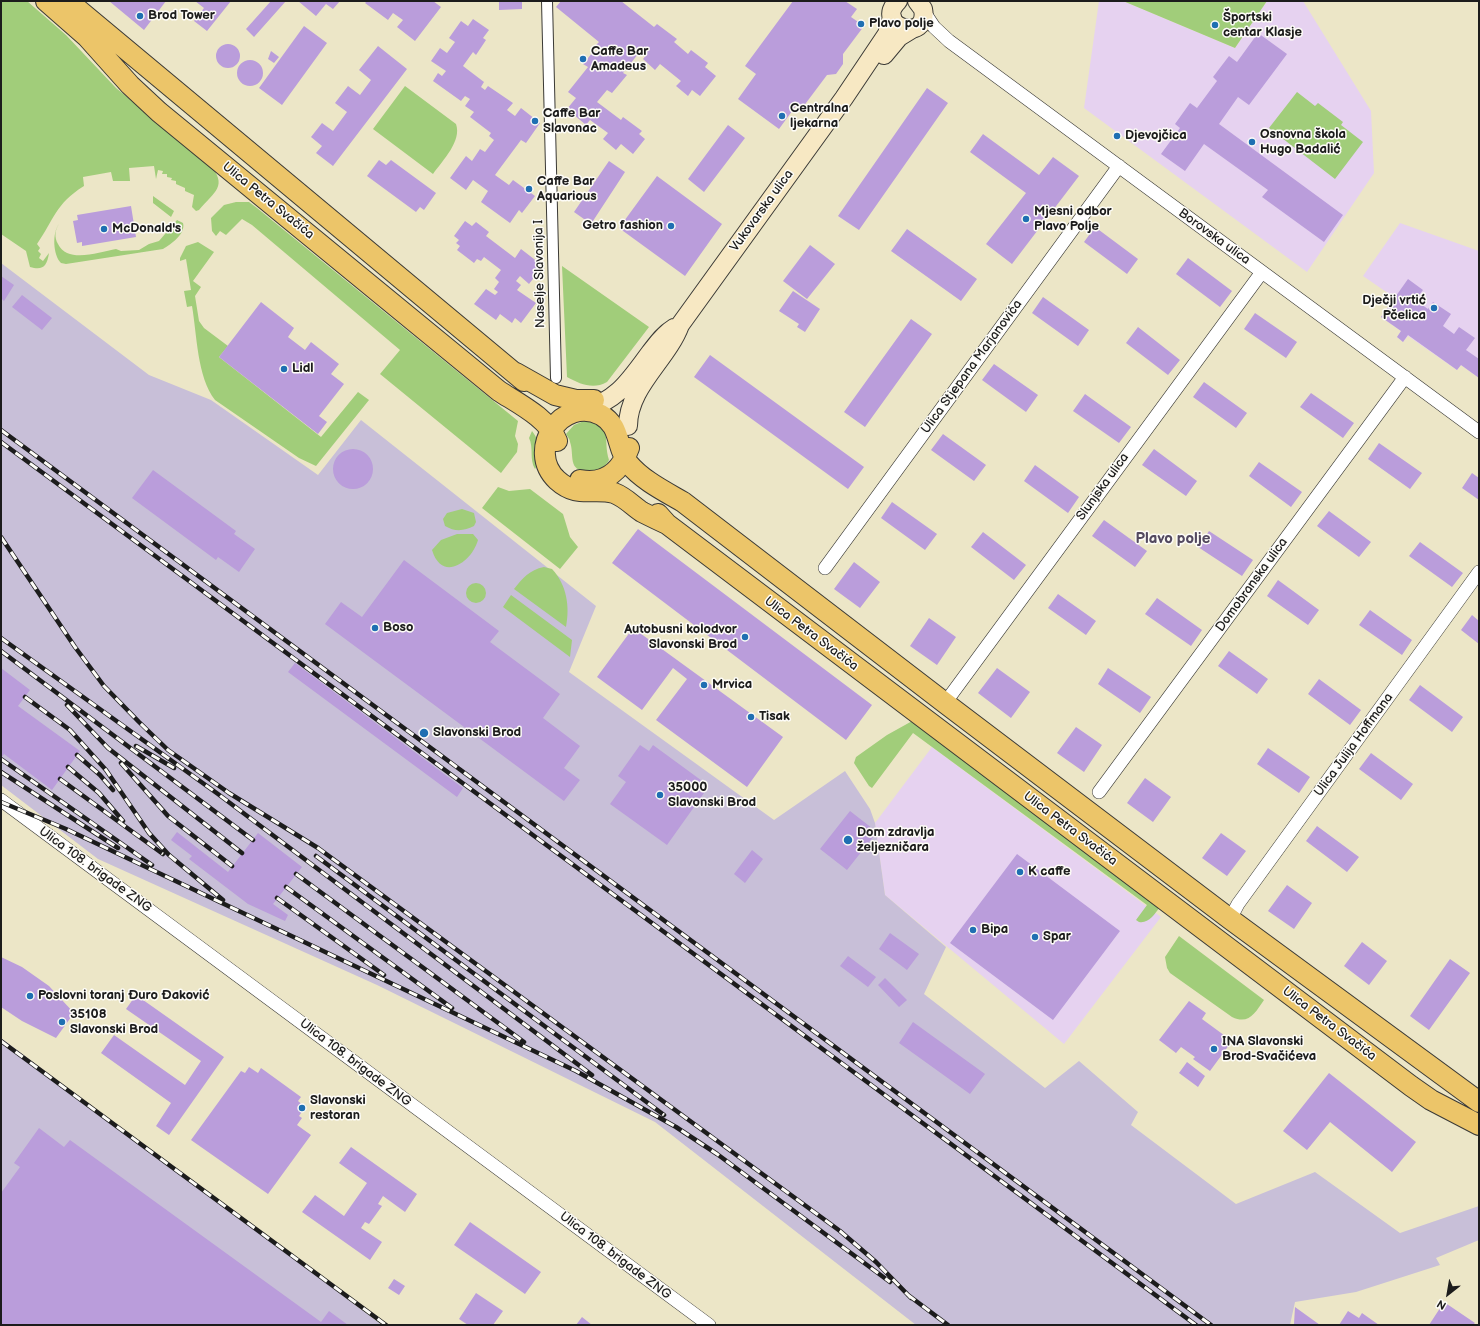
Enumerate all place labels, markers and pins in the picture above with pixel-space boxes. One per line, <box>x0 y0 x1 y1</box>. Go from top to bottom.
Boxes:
place label: Brod Tower <box>148 8 215 24</box>
place label: Športski centar Klasje <box>1223 10 1302 41</box>
marker: Brod Tower <box>135 11 145 21</box>
place label: Plavo polje <box>869 16 934 32</box>
marker: Plavo polje <box>856 19 866 29</box>
marker: Športski centar Klasje <box>1210 20 1220 30</box>
place label: Caffe Bar Amadeus <box>591 44 649 75</box>
marker: Caffe Bar Amadeus <box>578 54 588 64</box>
place label: Centralna ljekarna <box>790 101 849 132</box>
place label: Caffe Bar Slavonac <box>543 106 601 137</box>
marker: Centralna ljekarna <box>777 111 787 121</box>
marker: Caffe Bar Slavonac <box>530 116 540 126</box>
place label: Osnovna škola Hugo Badalić <box>1260 127 1346 158</box>
place label: Djevojčica <box>1125 128 1187 144</box>
marker: Djevojčica <box>1112 131 1122 141</box>
marker: Osnovna škola Hugo Badalić <box>1247 137 1257 147</box>
place label: Caffe Bar Aquarious <box>537 174 597 205</box>
marker: Caffe Bar Aquarious <box>524 184 534 194</box>
place label: Mjesni odbor Plavo Polje <box>1034 204 1112 235</box>
marker: Mjesni odbor Plavo Polje <box>1021 214 1031 224</box>
place label: Getro fashion <box>583 218 663 234</box>
place label: McDonald's <box>112 221 181 237</box>
marker: Getro fashion <box>666 221 676 231</box>
marker: McDonald's <box>99 224 109 234</box>
place label: Dječji vrtić Pčelica <box>1362 293 1426 324</box>
marker: Dječji vrtić Pčelica <box>1429 303 1439 313</box>
place label: Lidl <box>292 361 314 377</box>
marker: Lidl <box>279 364 289 374</box>
place label: Boso <box>383 620 413 636</box>
place label: Autobusni kolodvor Slavonski Brod <box>624 622 737 653</box>
marker: Boso <box>370 623 380 633</box>
marker: Autobusni kolodvor Slavonski Brod <box>740 632 750 642</box>
place label: Mrvica <box>712 677 752 693</box>
marker: Mrvica <box>699 680 709 690</box>
place label: Tisak <box>759 709 790 725</box>
marker: Tisak <box>746 712 756 722</box>
place label: Slavonski Brod <box>433 725 521 741</box>
marker: Slavonski Brod <box>418 727 430 739</box>
place label: 35000 Slavonski Brod <box>668 780 756 811</box>
marker: 35000 Slavonski Brod <box>655 790 665 800</box>
place label: Dom zdravlja željezničara <box>857 825 934 856</box>
marker: Dom zdravlja željezničara <box>842 834 854 846</box>
place label: K caffe <box>1028 864 1070 880</box>
marker: K caffe <box>1015 867 1025 877</box>
place label: Bipa <box>981 922 1008 938</box>
marker: Bipa <box>968 925 978 935</box>
place label: Spar <box>1043 929 1071 945</box>
marker: Spar <box>1030 932 1040 942</box>
place label: Poslovni toranj Đuro Đaković <box>38 988 209 1004</box>
marker: Poslovni toranj Đuro Đaković <box>25 991 35 1001</box>
place label: 35108 Slavonski Brod <box>70 1007 158 1038</box>
marker: 35108 Slavonski Brod <box>57 1017 67 1027</box>
place label: INA Slavonski Brod-Svačićeva <box>1222 1034 1316 1065</box>
marker: INA Slavonski Brod-Svačićeva <box>1209 1044 1219 1054</box>
place label: Slavonski restoran <box>310 1093 366 1124</box>
marker: Slavonski restoran <box>297 1103 307 1113</box>

